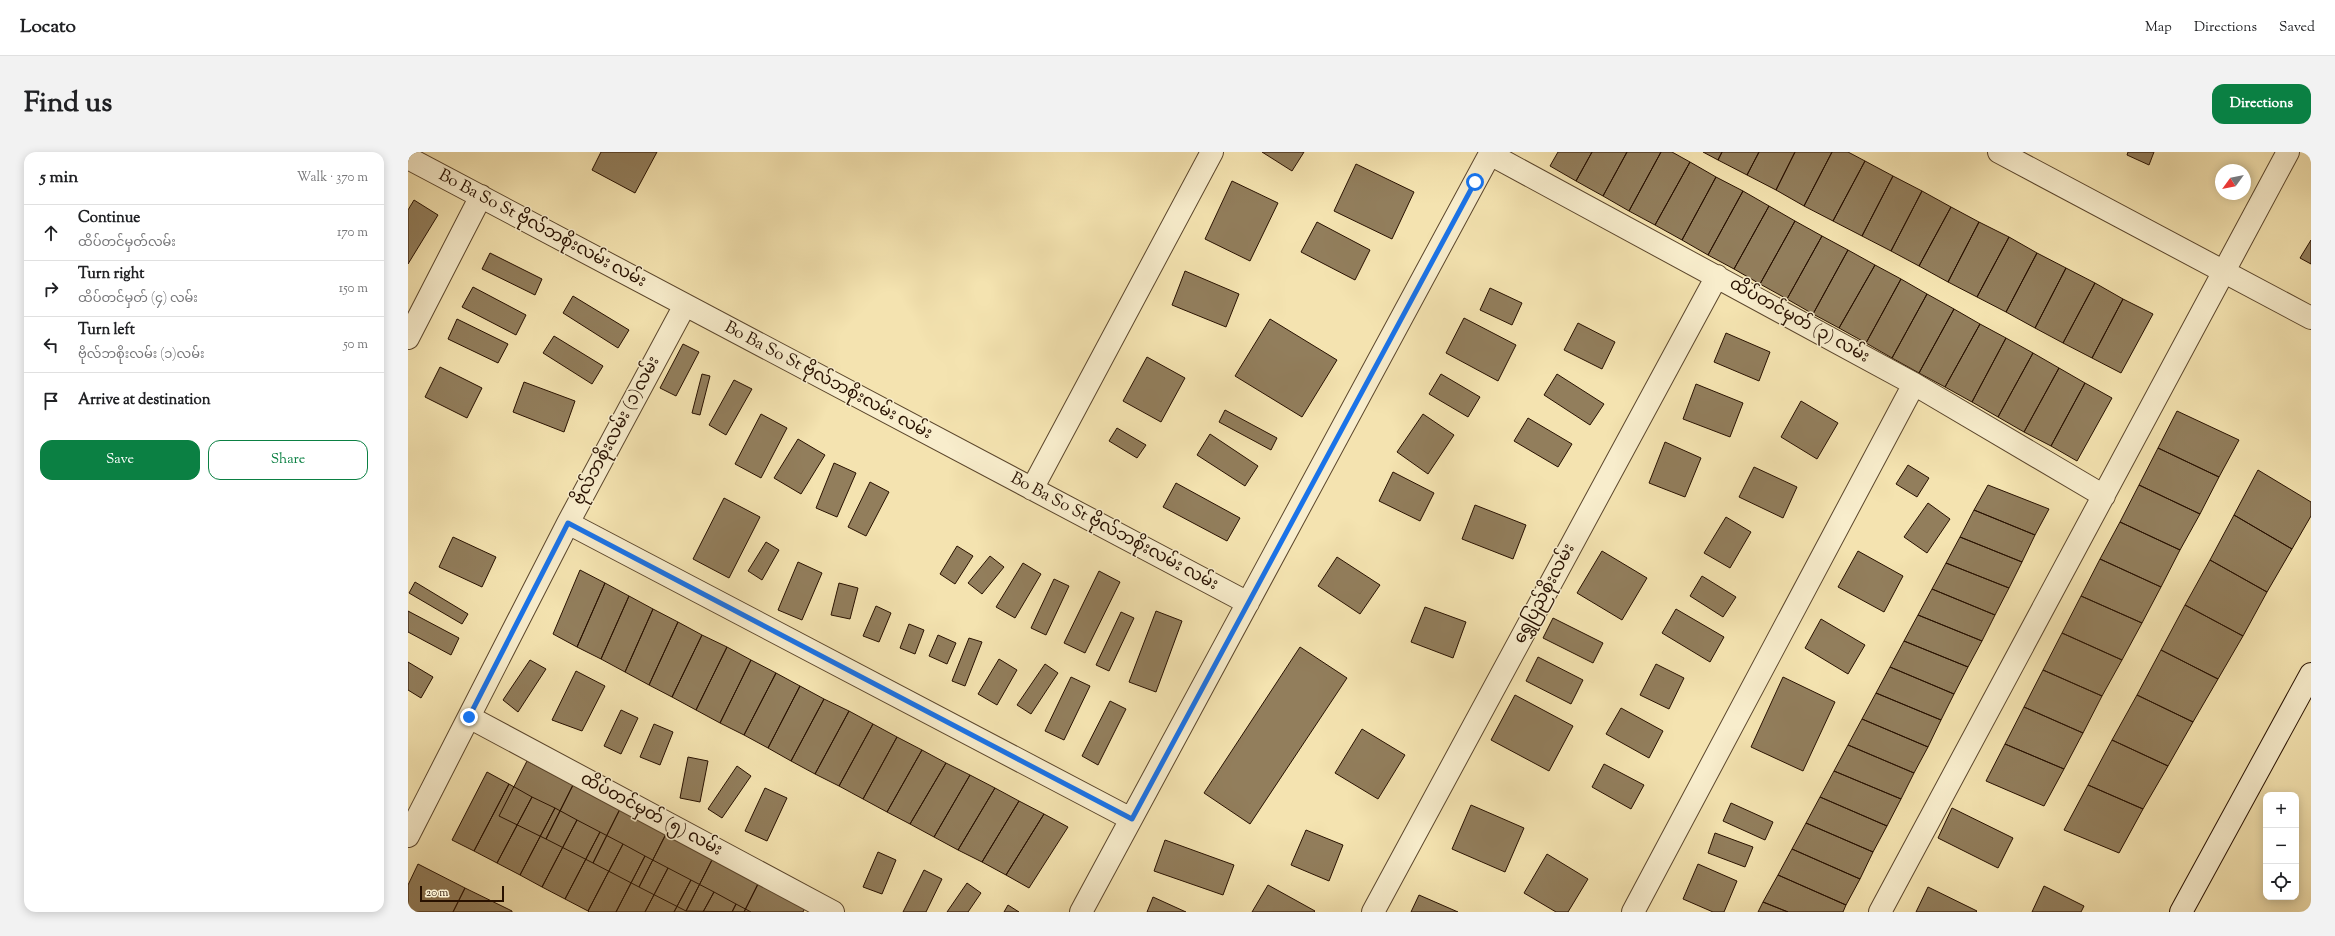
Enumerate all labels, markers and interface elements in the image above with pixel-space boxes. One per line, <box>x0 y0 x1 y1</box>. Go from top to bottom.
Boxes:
text: Locato <box>20 14 76 41</box>
text: Map <box>2145 18 2172 38</box>
text: Directions <box>2194 18 2257 38</box>
text: Saved <box>2279 18 2315 38</box>
text: Find us <box>24 84 112 124</box>
button: Directions <box>2212 84 2311 124</box>
street label: Bo Ba So St ဗိုလ်ဘစိုးလမ်း လမ်း <box>433 163 651 295</box>
north arrow <box>2215 164 2251 200</box>
text: 5 min <box>40 166 78 190</box>
text: Walk · 370 m <box>297 169 368 187</box>
route start <box>1466 173 1484 191</box>
text: Continue <box>78 208 140 229</box>
icon: ahead <box>40 222 62 244</box>
text: 170 m <box>337 224 368 242</box>
text: ထိပ်တင်မှတ်လမ်း <box>78 234 176 252</box>
text: Turn right <box>78 264 144 285</box>
street label: ထိပ်တင်မှတ် (၃) လမ်း <box>1724 272 1874 370</box>
icon: right <box>40 278 62 300</box>
text: 150 m <box>339 280 368 298</box>
text: ထိပ်တင်မှတ် (၄) လမ်း <box>78 290 198 308</box>
street label: Bo Ba So St ဗိုလ်ဘစိုးလမ်း လမ်း <box>719 315 937 447</box>
text: Turn left <box>78 320 135 341</box>
icon: left <box>40 334 62 356</box>
text: 50 m <box>343 336 368 354</box>
text: ဗိုလ်ဘစိုးလမ်း (၁)လမ်း <box>78 346 205 364</box>
street label: ဗိုလ်ဘစိုးလမ်း (၁)လမ်း <box>567 352 667 510</box>
icon: arrive <box>40 390 62 412</box>
text: Arrive at destination <box>78 390 211 411</box>
button: Save <box>40 440 200 480</box>
button: Share <box>208 440 368 480</box>
street label: Bo Ba So St ဗိုလ်ဘစိုးလမ်း လမ်း <box>1005 466 1223 598</box>
street label: ရွှေပြည်စိုးလမ်း <box>1508 539 1582 649</box>
route end <box>460 708 478 726</box>
street label: ထိပ်တင်မှတ် (၅) လမ်း <box>575 767 727 863</box>
map controls <box>2263 792 2299 900</box>
button: + <box>2263 792 2299 828</box>
button: − <box>2263 828 2299 864</box>
button: locate <box>2263 864 2299 900</box>
scale bar <box>420 884 504 903</box>
text: 20 m <box>426 885 448 901</box>

